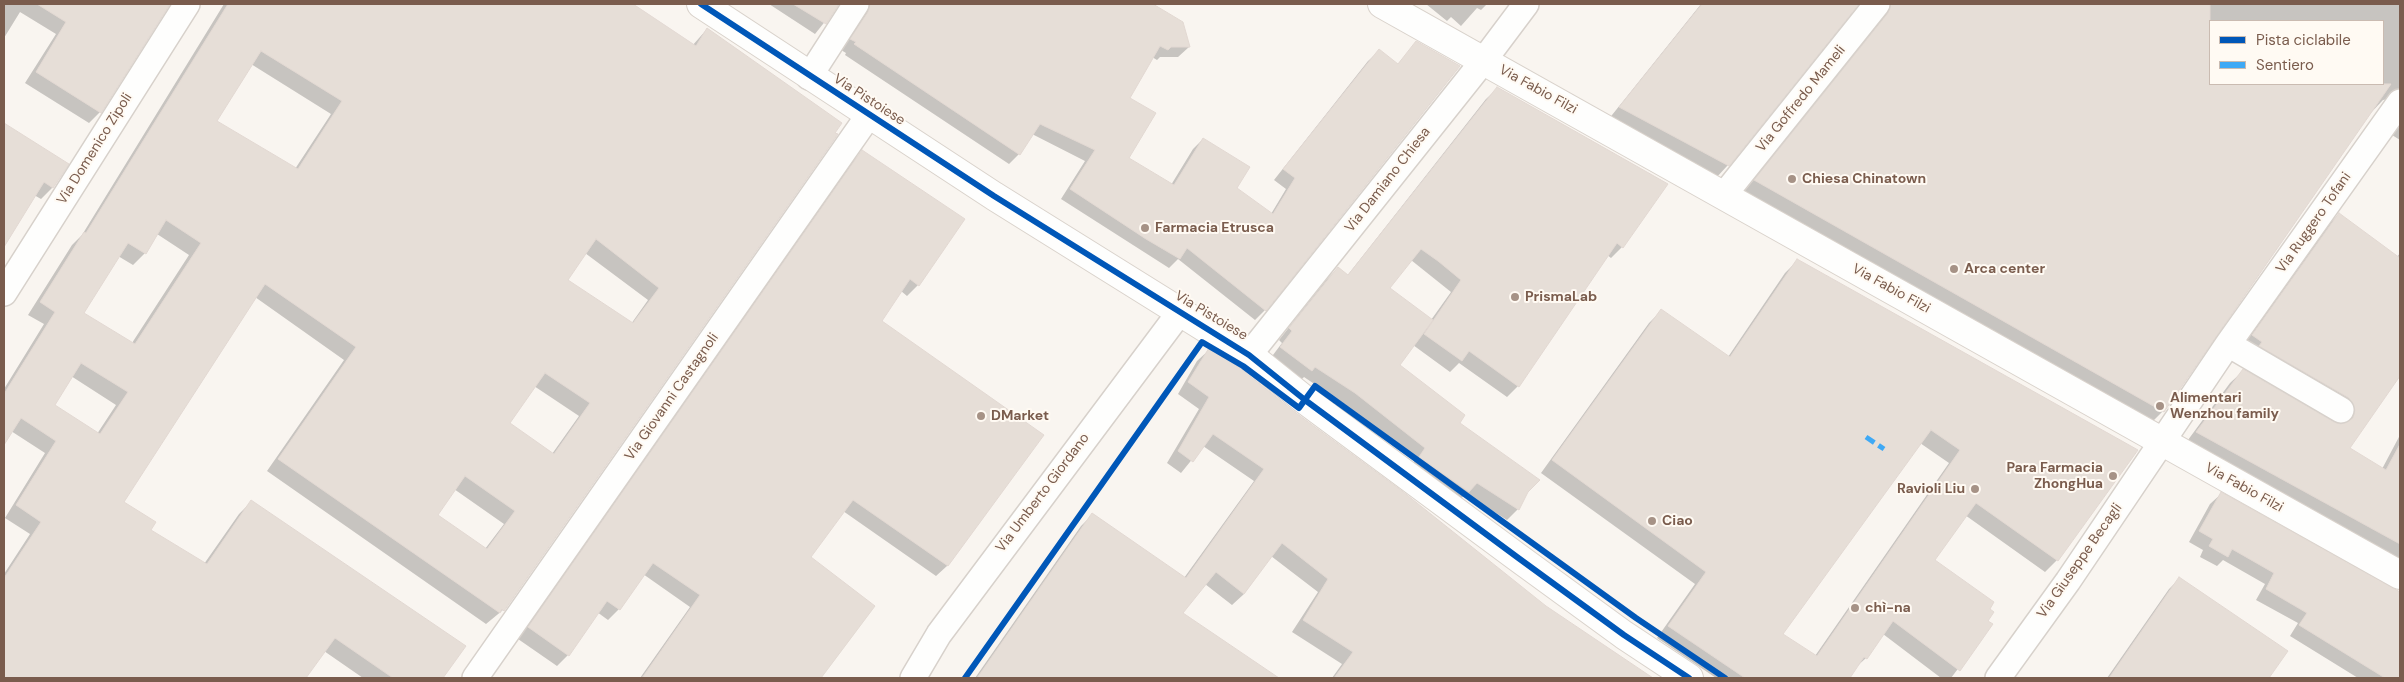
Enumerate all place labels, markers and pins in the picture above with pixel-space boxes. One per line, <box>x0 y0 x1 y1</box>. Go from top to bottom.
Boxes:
place label: Chiesa Chinatown <box>1802 171 1926 187</box>
marker: Chiesa Chinatown <box>1786 173 1798 185</box>
place label: Farmacia Etrusca <box>1155 220 1274 236</box>
marker: Farmacia Etrusca <box>1139 222 1151 234</box>
place label: Arca center <box>1964 261 2045 277</box>
marker: Arca center <box>1948 263 1960 275</box>
place label: PrismaLab <box>1525 289 1597 305</box>
marker: PrismaLab <box>1509 291 1521 303</box>
place label: Alimentari Wenzhou family <box>2170 390 2279 422</box>
marker: Alimentari Wenzhou family <box>2154 400 2166 412</box>
place label: DMarket <box>991 408 1049 424</box>
marker: DMarket <box>975 410 987 422</box>
place label: Para Farmacia ZhongHua <box>2006 460 2103 492</box>
marker: Para Farmacia ZhongHua <box>2107 470 2119 482</box>
place label: Ravioli Liu <box>1897 481 1965 497</box>
marker: Ravioli Liu <box>1969 483 1981 495</box>
place label: Ciao <box>1662 513 1693 529</box>
marker: Ciao <box>1646 515 1658 527</box>
place label: chì-na <box>1865 600 1911 616</box>
marker: chì-na <box>1849 602 1861 614</box>

